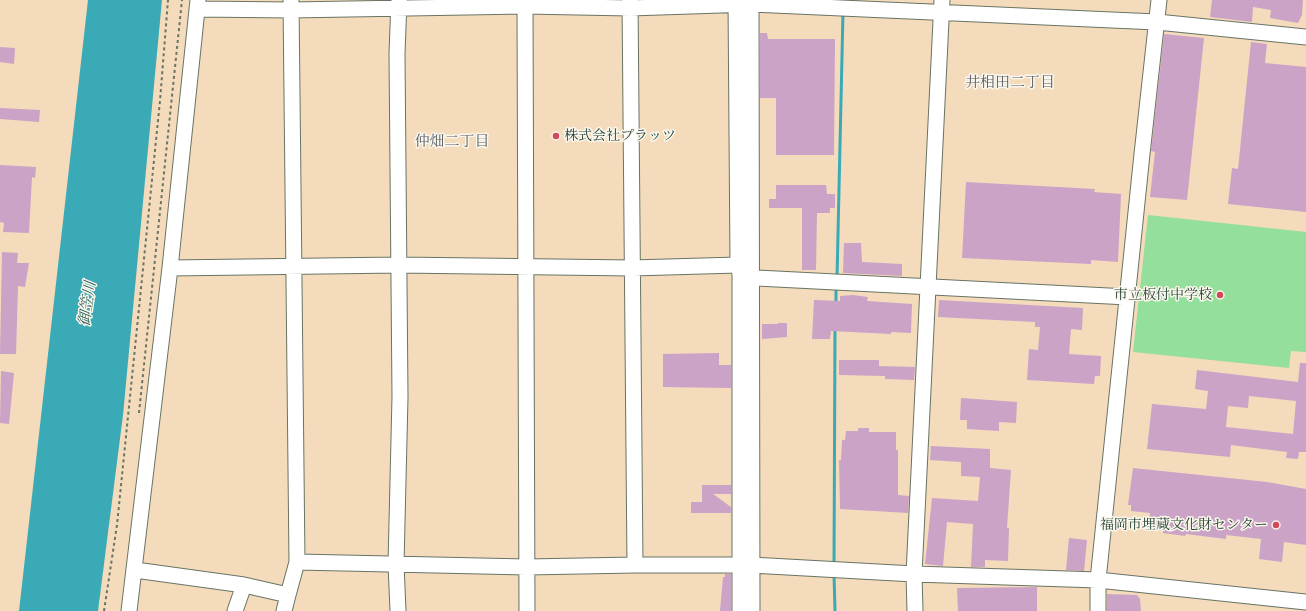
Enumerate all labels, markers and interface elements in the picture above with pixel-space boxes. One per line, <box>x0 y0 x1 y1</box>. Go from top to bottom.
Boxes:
district label: 井相田二丁目 <box>965 74 1055 92</box>
place label: 株式会社プラッツ <box>564 128 676 144</box>
marker: 株式会社プラッツ <box>551 131 561 141</box>
district label: 仲畑二丁目 <box>415 133 489 151</box>
water label: 御笠川 <box>76 280 100 328</box>
place label: 市立板付中学校 <box>1114 287 1212 303</box>
marker: 市立板付中学校 <box>1215 290 1225 300</box>
place label: 福岡市埋蔵文化財センター <box>1100 517 1268 533</box>
marker: 福岡市埋蔵文化財センター <box>1271 520 1281 530</box>

